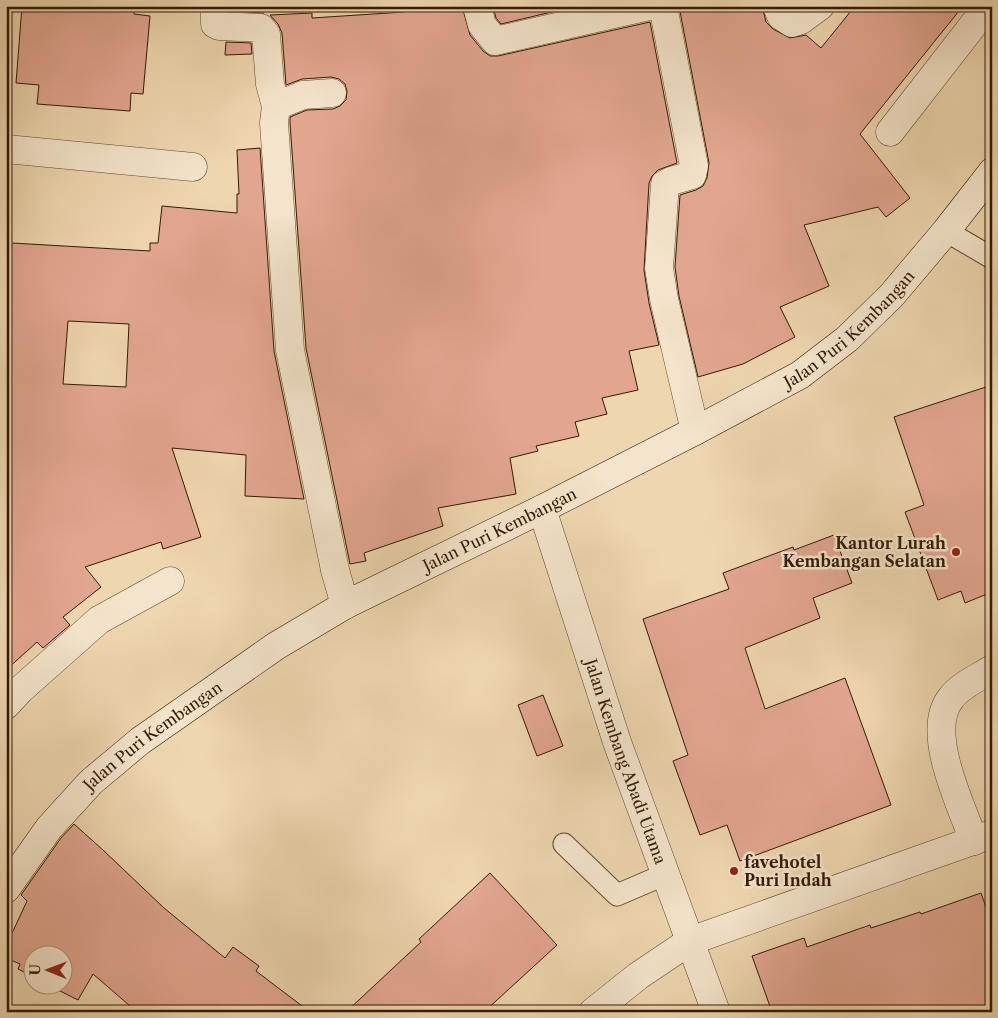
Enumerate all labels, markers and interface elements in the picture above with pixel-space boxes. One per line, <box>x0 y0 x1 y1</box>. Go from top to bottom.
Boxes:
street label: Jalan Puri Kembangan <box>777 266 919 393</box>
street label: Jalan Puri Kembangan <box>417 483 580 577</box>
place label: Kantor Lurah Kembangan Selatan <box>783 533 946 571</box>
marker: Kantor Lurah Kembangan Selatan <box>950 546 962 558</box>
street label: Jalan Kembang Abadi Utama <box>580 654 671 867</box>
street label: Jalan Puri Kembangan <box>77 677 226 796</box>
place label: favehotel Puri Indah <box>744 852 832 890</box>
marker: favehotel Puri Indah <box>728 865 740 877</box>
north arrow <box>22 946 72 996</box>
text: U <box>26 963 44 976</box>

